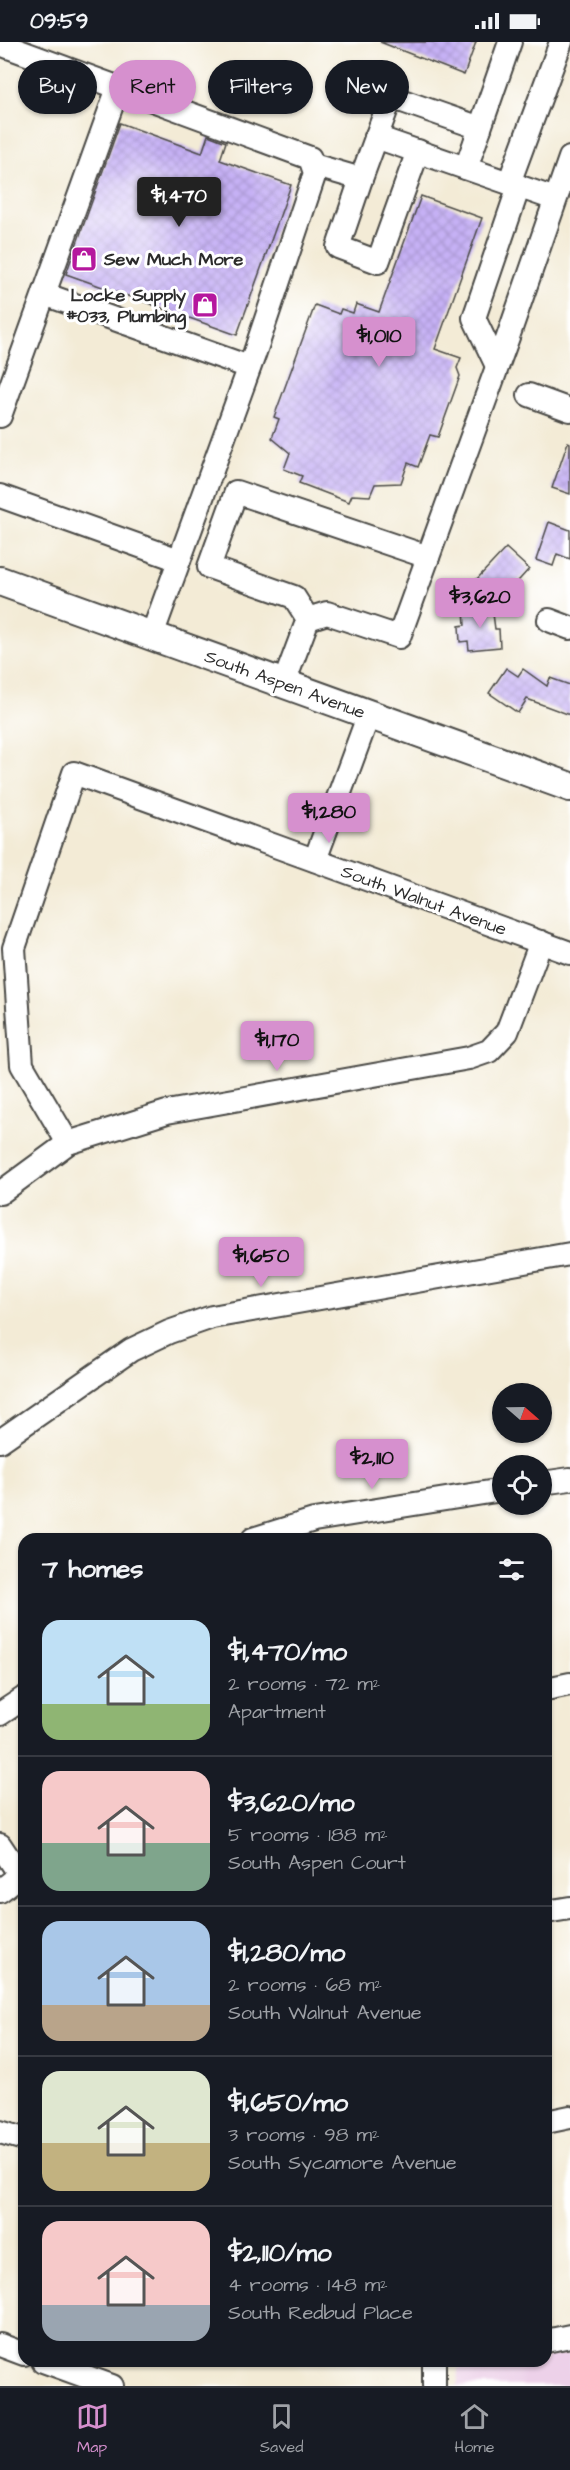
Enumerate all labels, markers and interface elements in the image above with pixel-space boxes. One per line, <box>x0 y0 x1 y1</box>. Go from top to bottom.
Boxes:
text: 09:59 <box>30 6 88 37</box>
chip: Buy <box>18 60 97 114</box>
chip: Rent <box>109 60 196 114</box>
chip: Filters <box>208 60 313 114</box>
chip: New <box>325 60 409 114</box>
pin: $1,470 <box>130 177 228 228</box>
text: $1,470 <box>151 182 207 210</box>
shop icon: Sew Much More <box>69 244 99 274</box>
place label: Sew Much More <box>103 247 244 272</box>
place label: Locke Supply #033, Plumbing <box>66 283 187 330</box>
shop icon: Locke Supply #033, Plumbing <box>190 290 220 320</box>
pin: $1,010 <box>330 317 428 368</box>
text: $1,010 <box>356 322 402 350</box>
pin: $3,620 <box>431 578 529 629</box>
text: $3,620 <box>449 583 511 611</box>
street label: South Aspen Avenue <box>201 644 369 725</box>
pin: $1,280 <box>280 793 378 844</box>
text: $1,280 <box>302 798 356 826</box>
street label: South Walnut Avenue <box>338 859 510 942</box>
pin: $1,170 <box>228 1021 326 1072</box>
text: $1,170 <box>255 1026 299 1054</box>
pin: $1,650 <box>212 1237 310 1288</box>
text: $1,650 <box>233 1242 289 1270</box>
north arrow <box>492 1383 552 1443</box>
map controls <box>492 1383 552 1515</box>
pin: $2,110 <box>323 1439 421 1490</box>
text: $2,110 <box>350 1444 394 1472</box>
button: locate <box>492 1455 552 1515</box>
text: 7 homes <box>42 1551 143 1587</box>
icon: filters <box>495 1553 528 1586</box>
text: $1,470/mo <box>228 1634 347 1670</box>
icon: home <box>90 1644 162 1716</box>
text: 2 rooms · 72 m² <box>228 1670 380 1698</box>
text: Apartment <box>228 1698 326 1726</box>
text: $3,620/mo <box>228 1785 355 1821</box>
icon: home <box>90 1795 162 1867</box>
text: 5 rooms · 188 m² <box>228 1821 388 1849</box>
text: South Aspen Court <box>228 1849 406 1877</box>
text: $1,280/mo <box>228 1935 345 1971</box>
icon: home <box>90 1945 162 2017</box>
text: 2 rooms · 68 m² <box>228 1971 382 1999</box>
text: South Walnut Avenue <box>228 1999 422 2027</box>
text: $1,650/mo <box>228 2085 348 2121</box>
icon: home <box>90 2095 162 2167</box>
text: 3 rooms · 98 m² <box>228 2121 380 2149</box>
text: South Sycamore Avenue <box>228 2149 457 2177</box>
text: $2,110/mo <box>228 2235 332 2271</box>
icon: home <box>90 2245 162 2317</box>
text: 4 rooms · 148 m² <box>228 2271 388 2299</box>
text: South Redbud Place <box>228 2299 413 2327</box>
tab: Map <box>76 2400 109 2458</box>
tab: Saved <box>260 2400 303 2458</box>
tab: Home <box>455 2400 494 2458</box>

